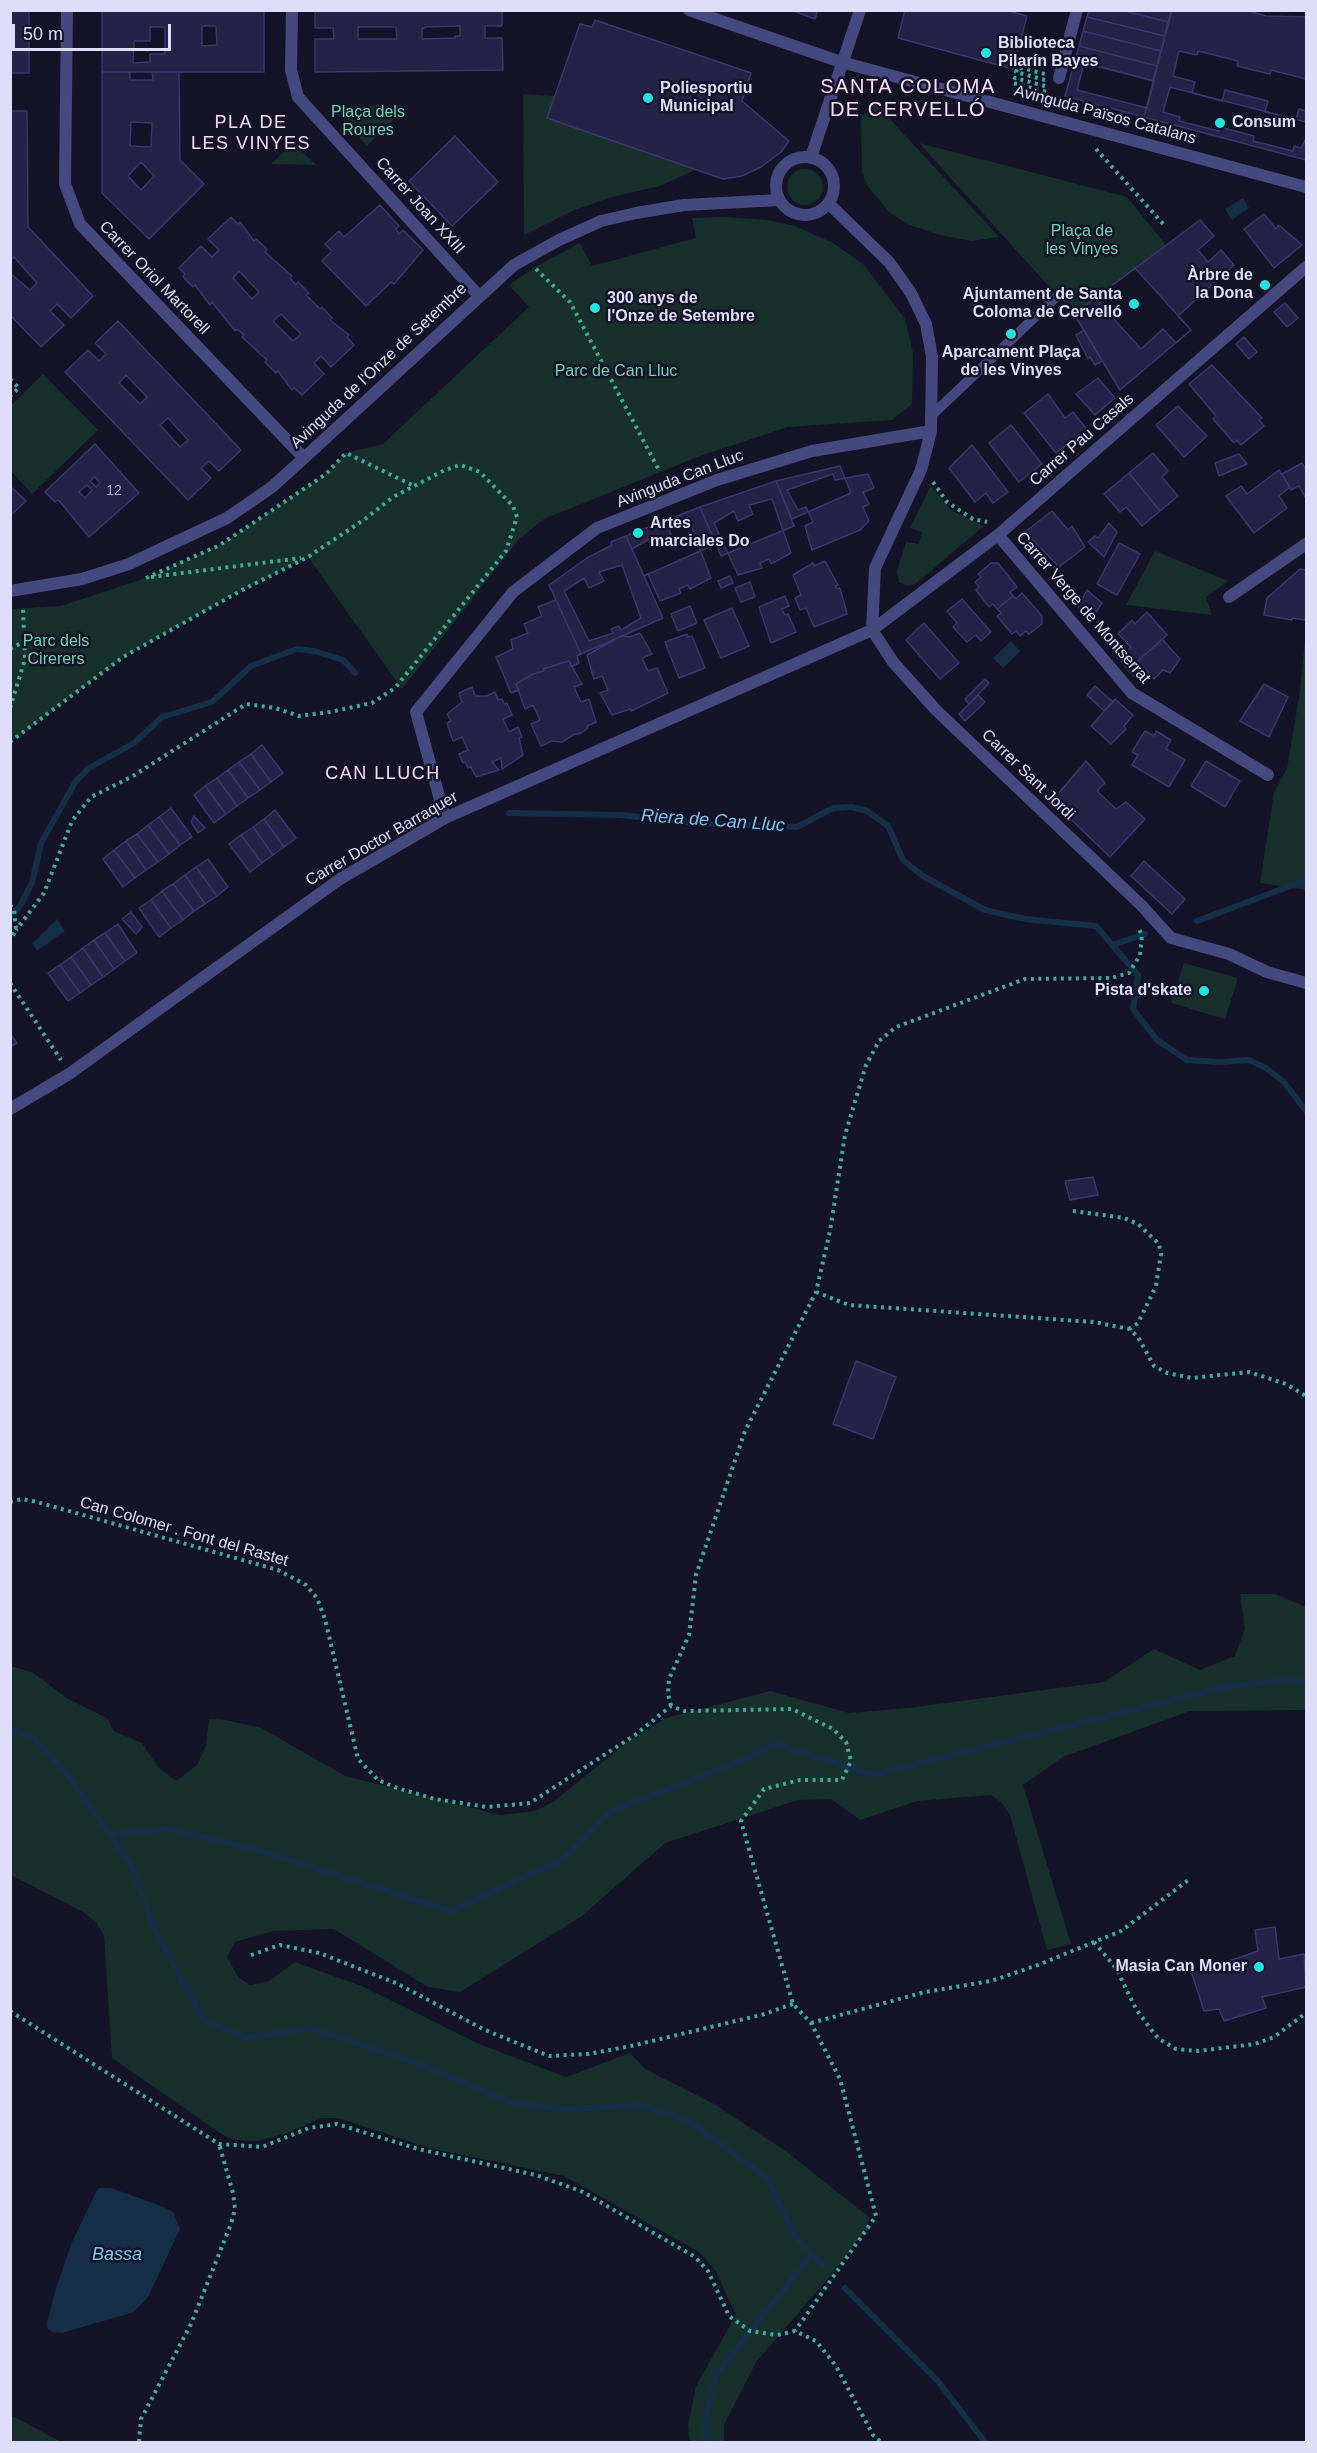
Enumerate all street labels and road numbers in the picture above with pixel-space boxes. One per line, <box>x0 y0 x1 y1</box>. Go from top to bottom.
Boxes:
street label: Avinguda Països Catalans <box>1012 81 1198 149</box>
street label: Carrer Joan XXIII <box>372 154 468 258</box>
street label: Carrer Oriol Martorell <box>95 217 213 339</box>
street label: Avinguda de l'Onze de Setembre <box>287 279 471 453</box>
street label: Carrer Pau Casals <box>1026 390 1138 490</box>
street label: Avinguda Can Lluc <box>614 446 746 512</box>
street label: Carrer Verge de Montserrat <box>1012 528 1154 688</box>
street label: Carrer Sant Jordi <box>978 726 1078 824</box>
street label: Carrer Doctor Barraquer <box>303 788 461 890</box>
street label: Can Colomer . Font del Rastet <box>77 1493 291 1571</box>

